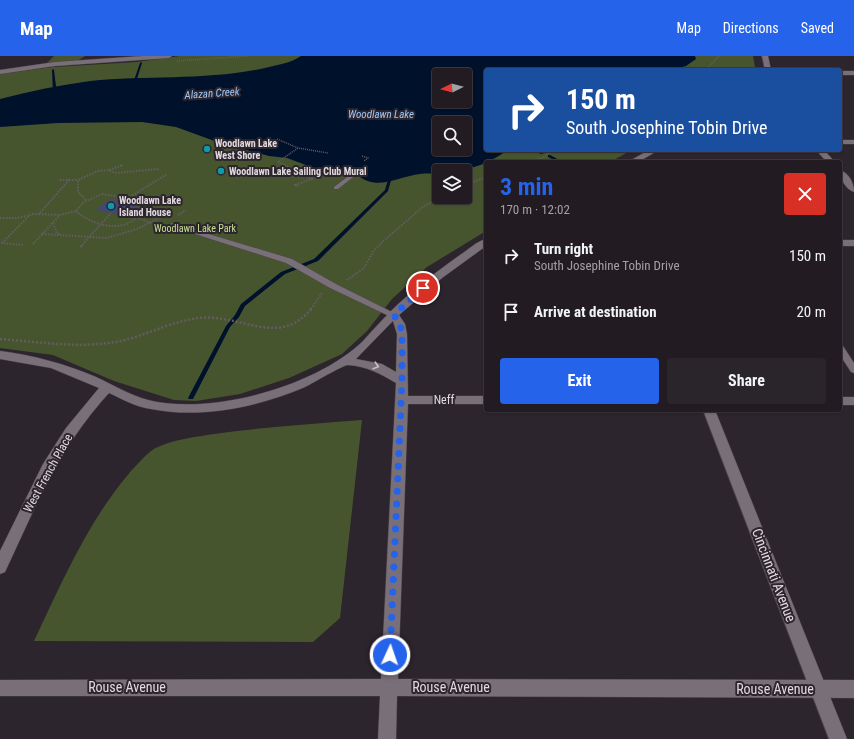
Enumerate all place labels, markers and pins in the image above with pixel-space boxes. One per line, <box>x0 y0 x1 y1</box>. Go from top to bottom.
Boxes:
place label: Woodlawn Lake West Shore <box>215 138 277 161</box>
marker: Woodlawn Lake West Shore <box>202 144 212 154</box>
marker: Woodlawn Lake Sailing Club Mural <box>216 166 226 176</box>
place label: Woodlawn Lake Sailing Club Mural <box>229 166 367 177</box>
place label: Woodlawn Lake Island House <box>119 195 181 218</box>
marker: Woodlawn Lake Island House <box>106 201 116 211</box>
pin <box>406 271 440 305</box>

